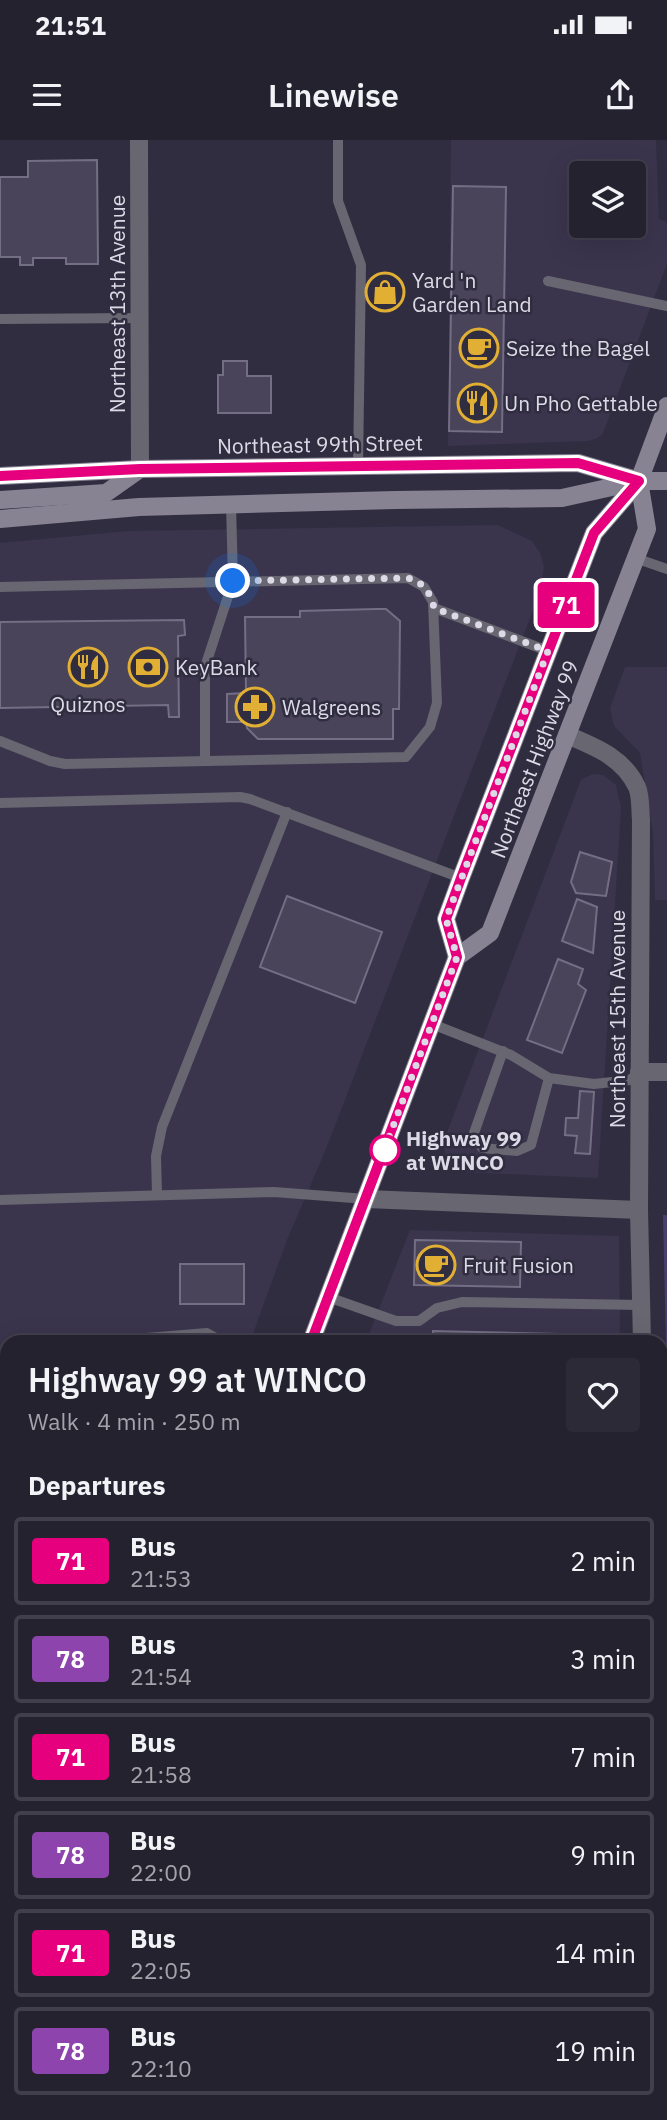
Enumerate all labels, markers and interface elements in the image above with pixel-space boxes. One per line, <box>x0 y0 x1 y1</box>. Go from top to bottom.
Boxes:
text: 21:51 <box>35 8 106 42</box>
text: Linewise <box>268 74 399 116</box>
icon: menu <box>28 76 66 114</box>
icon: share <box>601 76 639 114</box>
map controls <box>569 161 646 238</box>
button: layers <box>569 161 646 238</box>
street label: Northeast 13th Avenue <box>103 195 131 413</box>
place label: Yard 'n Garden Land <box>412 266 532 318</box>
shop icon: Yard 'n Garden Land <box>364 271 406 313</box>
cafe icon: Seize the Bagel <box>458 327 500 369</box>
place label: Seize the Bagel <box>506 334 650 362</box>
restaurant icon: Un Pho Gettable <box>456 382 498 424</box>
place label: Un Pho Gettable <box>504 389 658 417</box>
street label: Northeast 99th Street <box>217 428 423 460</box>
your location <box>215 563 250 598</box>
line badge: 71 <box>534 582 598 628</box>
text: 71 <box>552 589 580 621</box>
restaurant icon: Quiznos <box>67 646 109 688</box>
bank icon: KeyBank <box>127 646 169 688</box>
place label: KeyBank <box>175 653 258 681</box>
street label: Northeast Highway 99 <box>483 656 585 862</box>
pharmacy icon: Walgreens <box>234 686 276 728</box>
place label: Quiznos <box>50 690 126 718</box>
place label: Walgreens <box>282 693 381 721</box>
street label: Northeast 15th Avenue <box>603 910 631 1128</box>
place label: Highway 99 at WINCO <box>406 1124 522 1176</box>
marker: Highway 99 at WINCO <box>370 1135 400 1165</box>
cafe icon: Fruit Fusion <box>415 1244 457 1286</box>
place label: Fruit Fusion <box>463 1251 574 1279</box>
text: Highway 99 at WINCO <box>28 1358 367 1401</box>
button: heart <box>566 1358 640 1432</box>
text: Walk · 4 min · 250 m <box>28 1406 241 1436</box>
text: Departures <box>28 1468 166 1502</box>
text: Bus <box>130 1529 176 1563</box>
text: 2 min <box>570 1544 636 1578</box>
text: 71 <box>56 1545 85 1577</box>
text: 21:53 <box>130 1563 192 1593</box>
text: Bus <box>130 1627 176 1661</box>
text: 3 min <box>570 1642 636 1676</box>
text: 78 <box>56 1643 85 1675</box>
text: 21:54 <box>130 1661 192 1691</box>
text: Bus <box>130 1725 176 1759</box>
text: 7 min <box>570 1740 636 1774</box>
text: 71 <box>56 1741 85 1773</box>
text: 21:58 <box>130 1759 192 1789</box>
text: Bus <box>130 1823 176 1857</box>
text: 9 min <box>570 1838 636 1872</box>
text: 78 <box>56 1839 85 1871</box>
text: 22:00 <box>130 1857 192 1887</box>
text: Bus <box>130 1921 176 1955</box>
text: 14 min <box>555 1936 636 1970</box>
text: 71 <box>56 1937 85 1969</box>
text: 22:05 <box>130 1955 192 1985</box>
text: Bus <box>130 2019 176 2053</box>
text: 19 min <box>555 2034 636 2068</box>
text: 78 <box>56 2035 85 2067</box>
text: 22:10 <box>130 2053 192 2083</box>

